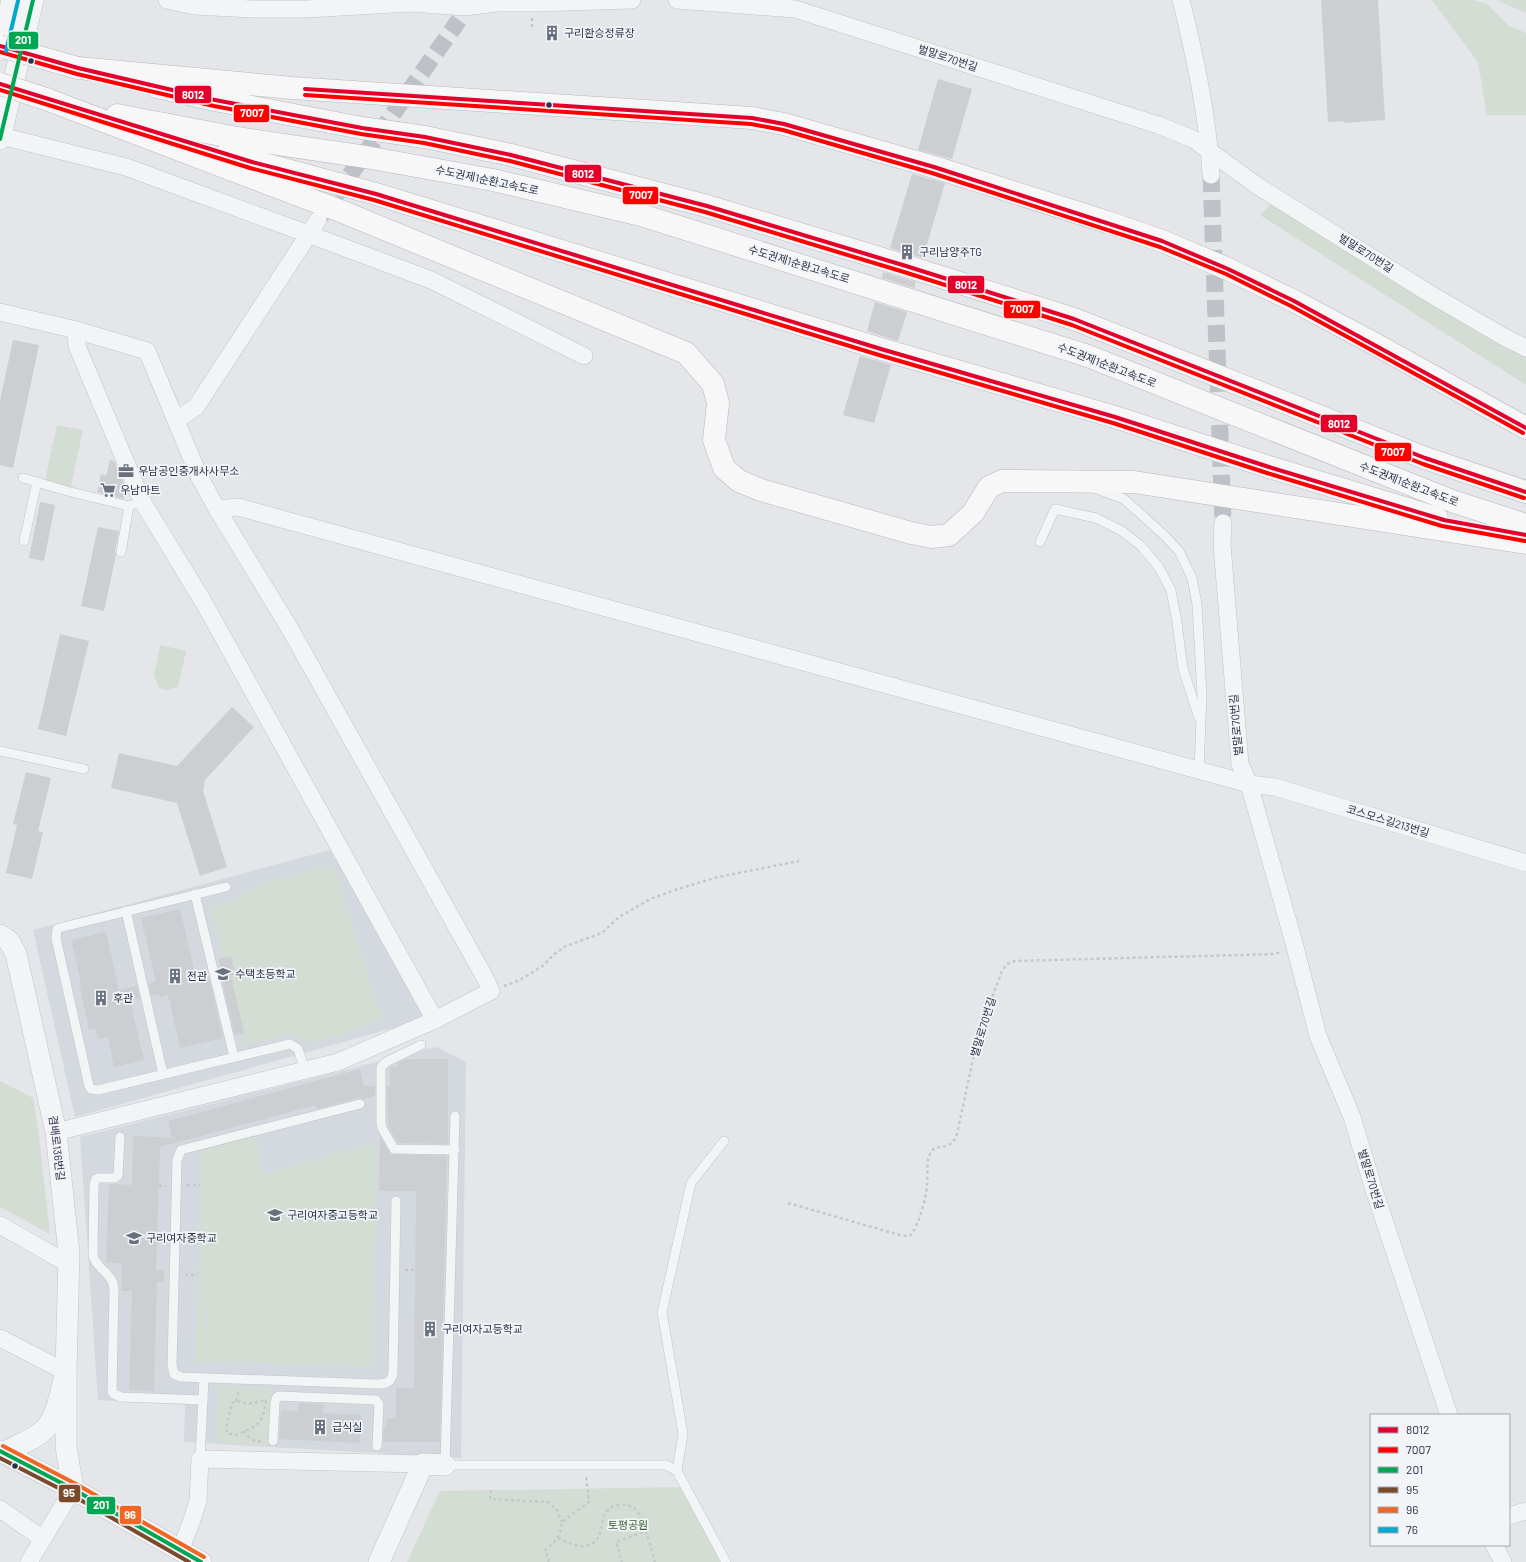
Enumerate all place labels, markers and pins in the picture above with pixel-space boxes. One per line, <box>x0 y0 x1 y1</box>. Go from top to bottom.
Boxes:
building icon: 구리환승정류장 <box>543 24 561 42</box>
place label: 구리환승정류장 <box>564 26 635 39</box>
unlabelled marker <box>26 56 36 66</box>
unlabelled marker <box>544 100 554 110</box>
building icon: 구리남양주TG <box>898 243 916 261</box>
place label: 구리남양주TG <box>919 245 982 258</box>
office icon: 우남공인중개사사무소 <box>117 462 135 480</box>
place label: 우남공인중개사사무소 <box>138 464 239 477</box>
supermarket icon: 우남마트 <box>99 481 117 499</box>
place label: 우남마트 <box>120 483 160 496</box>
school or university icon: 수택초등학교 <box>214 965 232 983</box>
building icon: 전관 <box>166 967 184 985</box>
place label: 수택초등학교 <box>235 967 296 980</box>
place label: 전관 <box>187 969 207 982</box>
building icon: 후관 <box>92 989 110 1007</box>
place label: 후관 <box>113 991 133 1004</box>
school or university icon: 구리여자중고등학교 <box>266 1206 284 1224</box>
place label: 구리여자중고등학교 <box>287 1208 378 1221</box>
school or university icon: 구리여자중학교 <box>125 1229 143 1247</box>
place label: 구리여자중학교 <box>146 1231 217 1244</box>
building icon: 구리여자고등학교 <box>421 1320 439 1338</box>
place label: 구리여자고등학교 <box>442 1322 523 1335</box>
building icon: 급식실 <box>311 1418 329 1436</box>
place label: 급식실 <box>332 1420 362 1433</box>
unlabelled marker <box>10 1461 20 1471</box>

